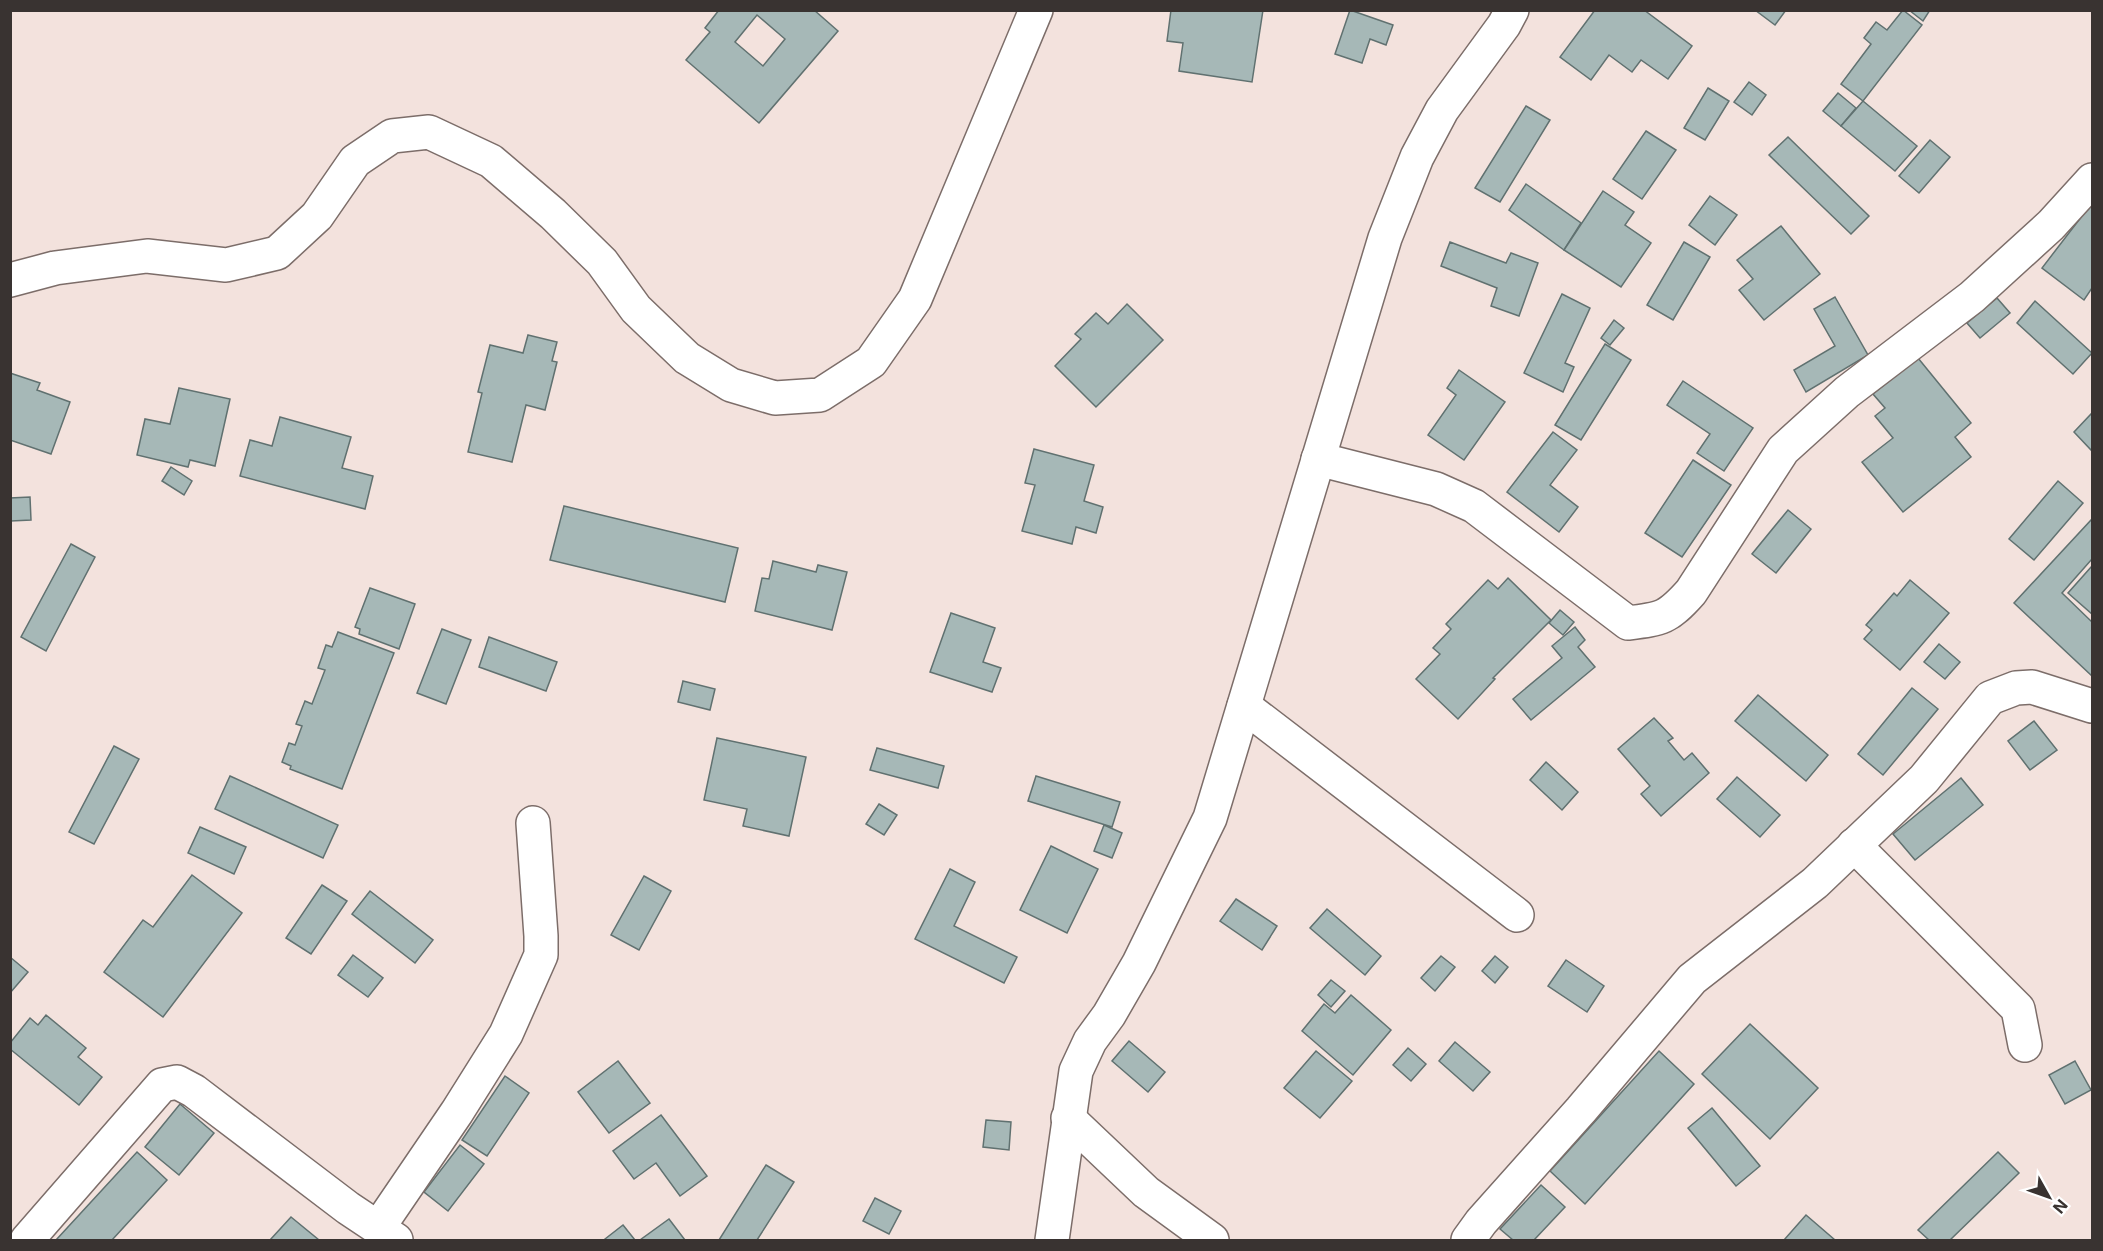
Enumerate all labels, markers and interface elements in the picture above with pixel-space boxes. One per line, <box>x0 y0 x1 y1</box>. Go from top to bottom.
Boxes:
north arrow <box>2019 1167 2079 1227</box>
text: N <box>2049 1196 2072 1218</box>

